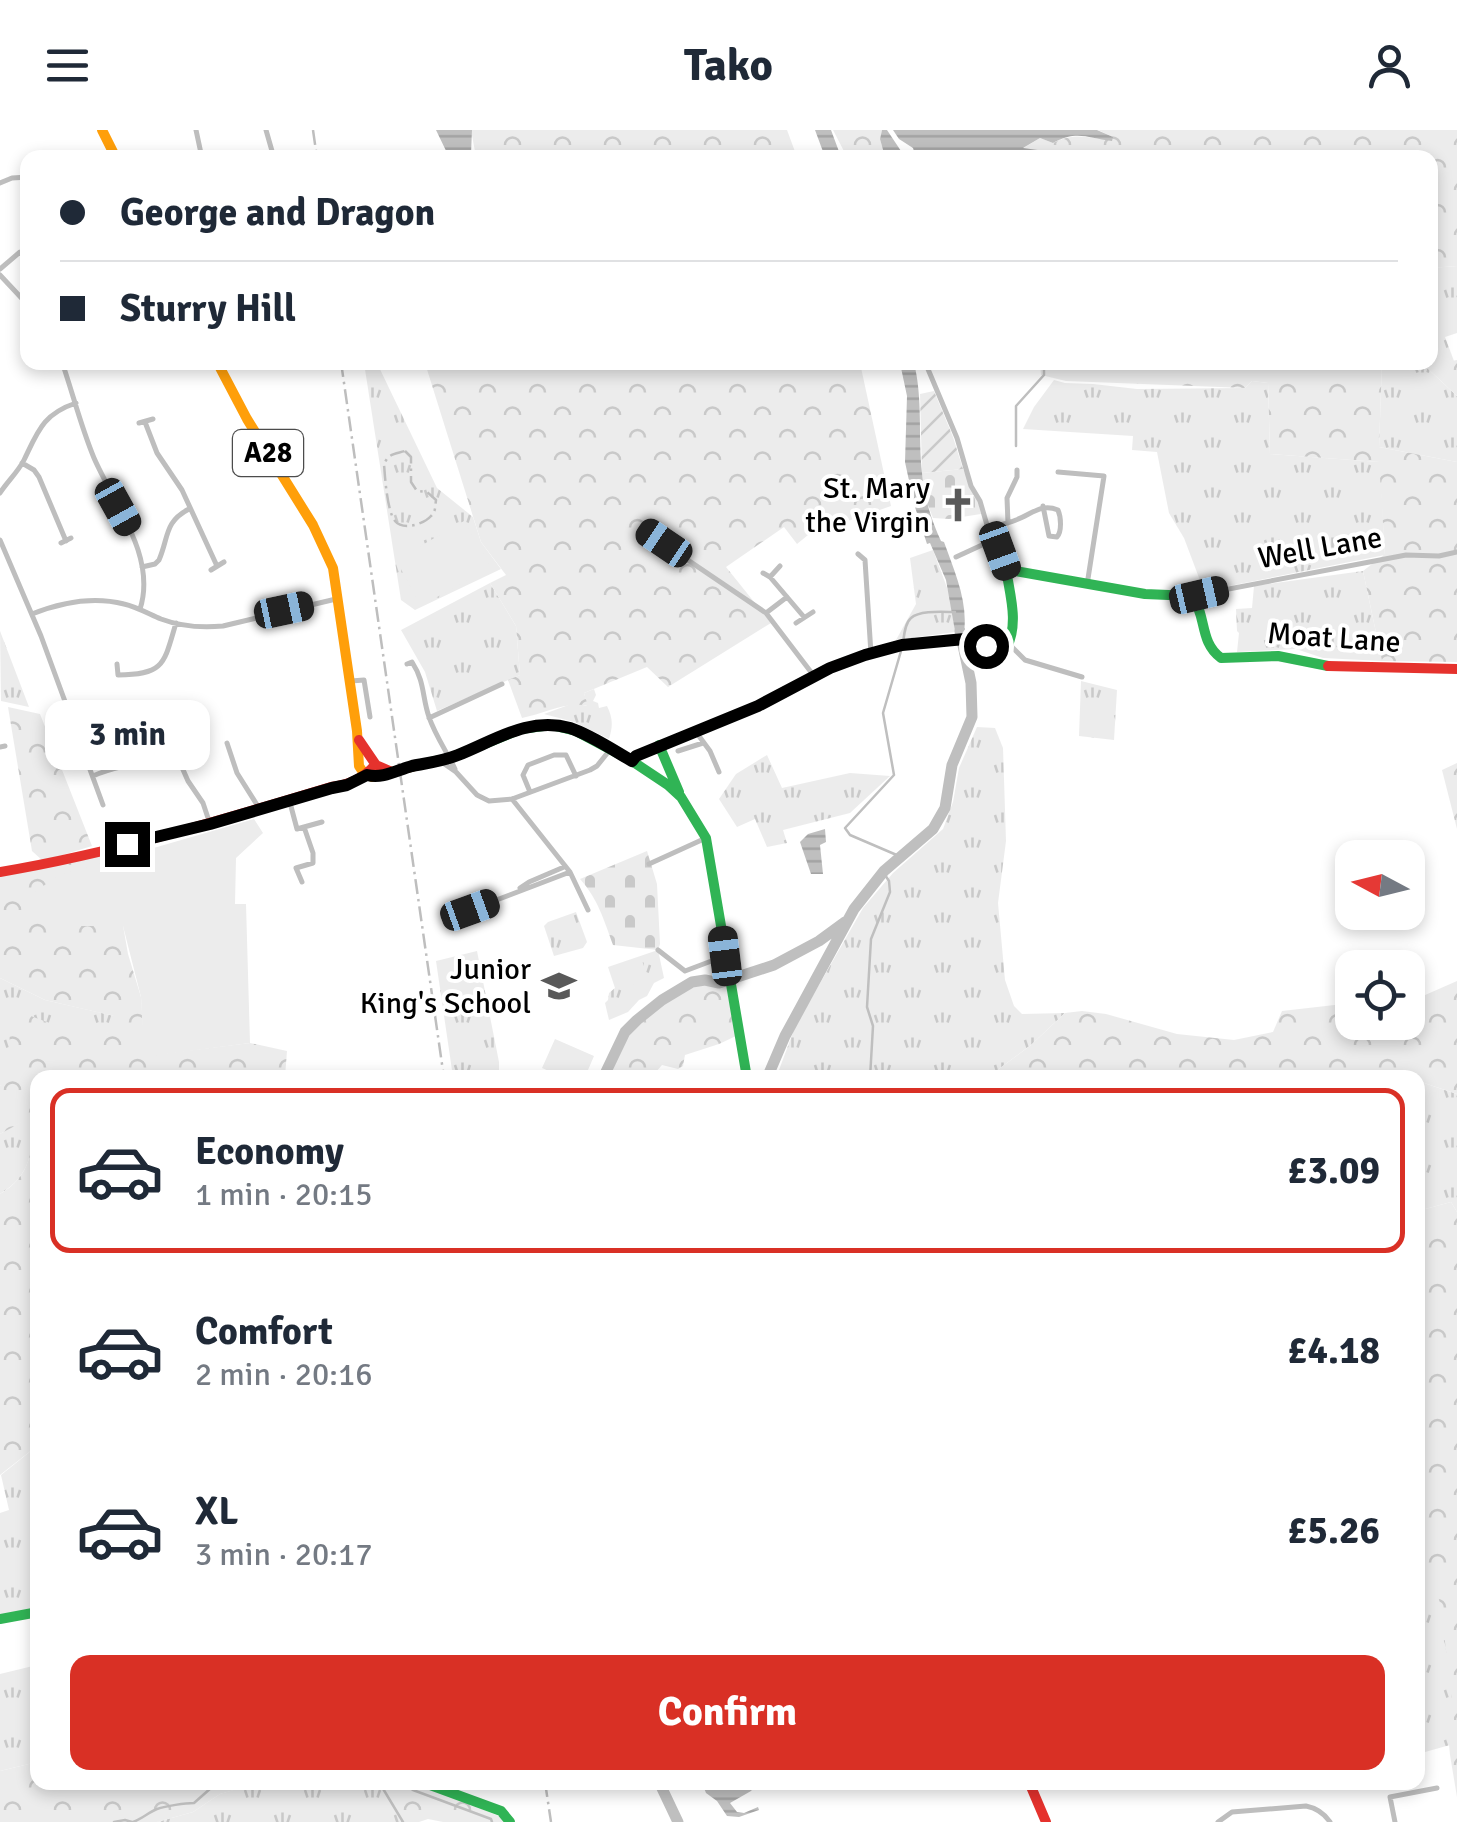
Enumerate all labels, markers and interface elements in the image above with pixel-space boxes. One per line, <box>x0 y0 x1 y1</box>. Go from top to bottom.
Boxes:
icon: menu <box>40 38 95 93</box>
text: Tako <box>684 38 773 93</box>
icon: person <box>1362 38 1417 93</box>
text: George and Dragon <box>120 189 435 236</box>
text: Sturry Hill <box>120 285 296 332</box>
road number: A28 <box>233 430 303 476</box>
place label: St. Mary the Virgin <box>805 470 930 541</box>
car <box>90 473 146 541</box>
church icon: St. Mary the Virgin <box>939 486 977 524</box>
car <box>631 514 697 572</box>
car <box>976 518 1024 584</box>
street label: Well Lane <box>1255 519 1385 577</box>
car <box>1166 574 1232 616</box>
car <box>252 589 316 631</box>
street label: Moat Lane <box>1266 615 1402 661</box>
route start <box>964 624 1009 669</box>
callout: 3 min <box>44 699 210 769</box>
text: 3 min <box>89 715 166 754</box>
route end <box>105 822 150 867</box>
north arrow <box>1335 840 1425 930</box>
map controls <box>1335 840 1425 1040</box>
car <box>437 886 503 934</box>
car <box>706 924 744 988</box>
button: locate <box>1335 950 1425 1040</box>
place label: Junior King's School <box>360 951 531 1022</box>
school or university icon: Junior King's School <box>540 967 578 1005</box>
icon: car <box>75 1126 165 1216</box>
text: Economy <box>195 1128 344 1175</box>
text: £3.09 <box>1287 1147 1380 1194</box>
text: 1 min · 20:15 <box>195 1175 373 1214</box>
icon: car <box>75 1306 165 1396</box>
text: Comfort <box>195 1308 333 1355</box>
text: £4.18 <box>1287 1327 1380 1374</box>
text: 2 min · 20:16 <box>195 1355 373 1394</box>
icon: car <box>75 1486 165 1576</box>
text: XL <box>195 1488 238 1535</box>
text: £5.26 <box>1287 1507 1380 1554</box>
text: 3 min · 20:17 <box>195 1535 373 1574</box>
button: Confirm <box>70 1655 1385 1770</box>

